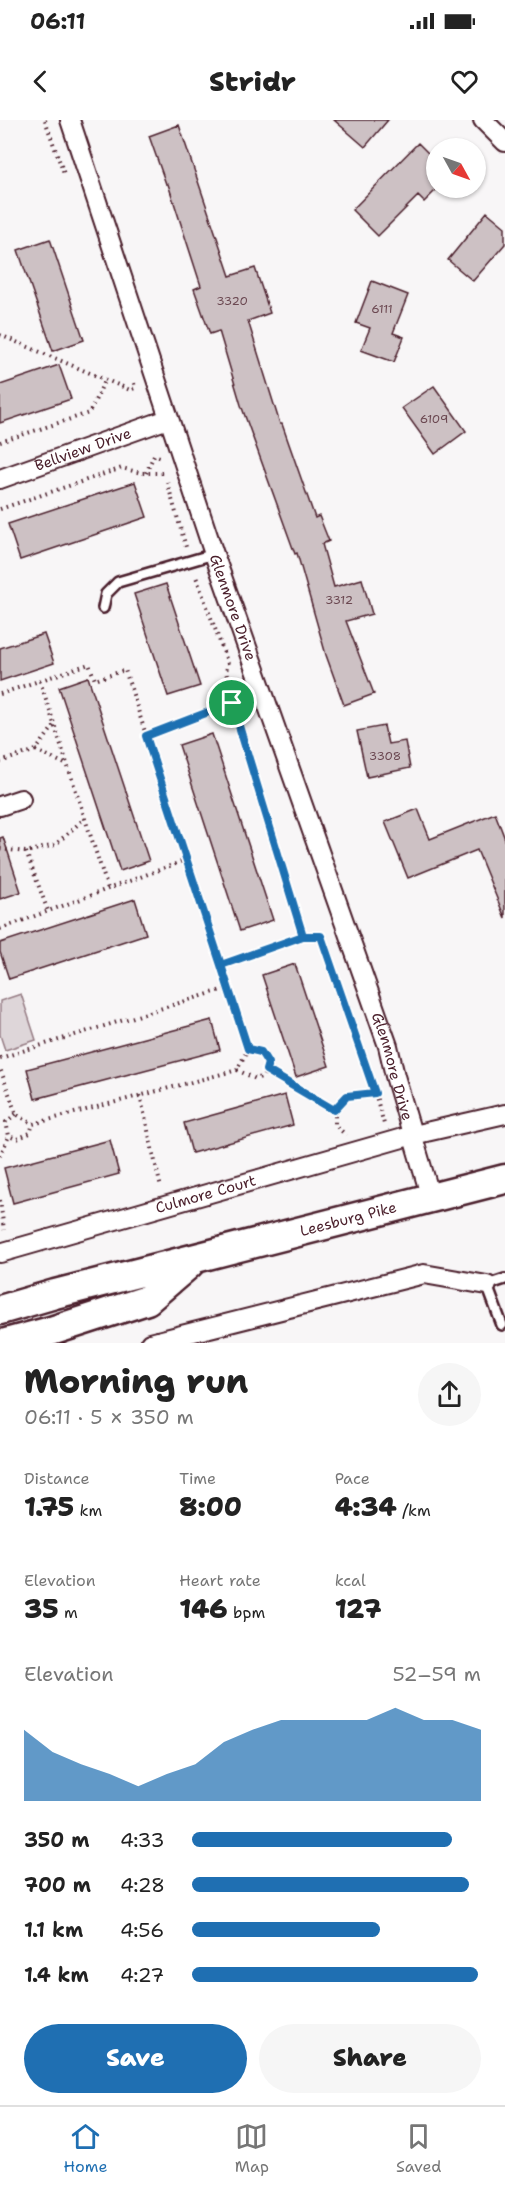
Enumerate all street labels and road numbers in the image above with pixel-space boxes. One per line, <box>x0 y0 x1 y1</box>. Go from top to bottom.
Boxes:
street label: Bellview Drive <box>32 423 134 476</box>
street label: Glenmore Drive <box>205 551 261 663</box>
street label: Glenmore Drive <box>367 1010 418 1123</box>
street label: Culmore Court <box>153 1170 258 1218</box>
street label: Leesburg Pike <box>298 1197 399 1241</box>

